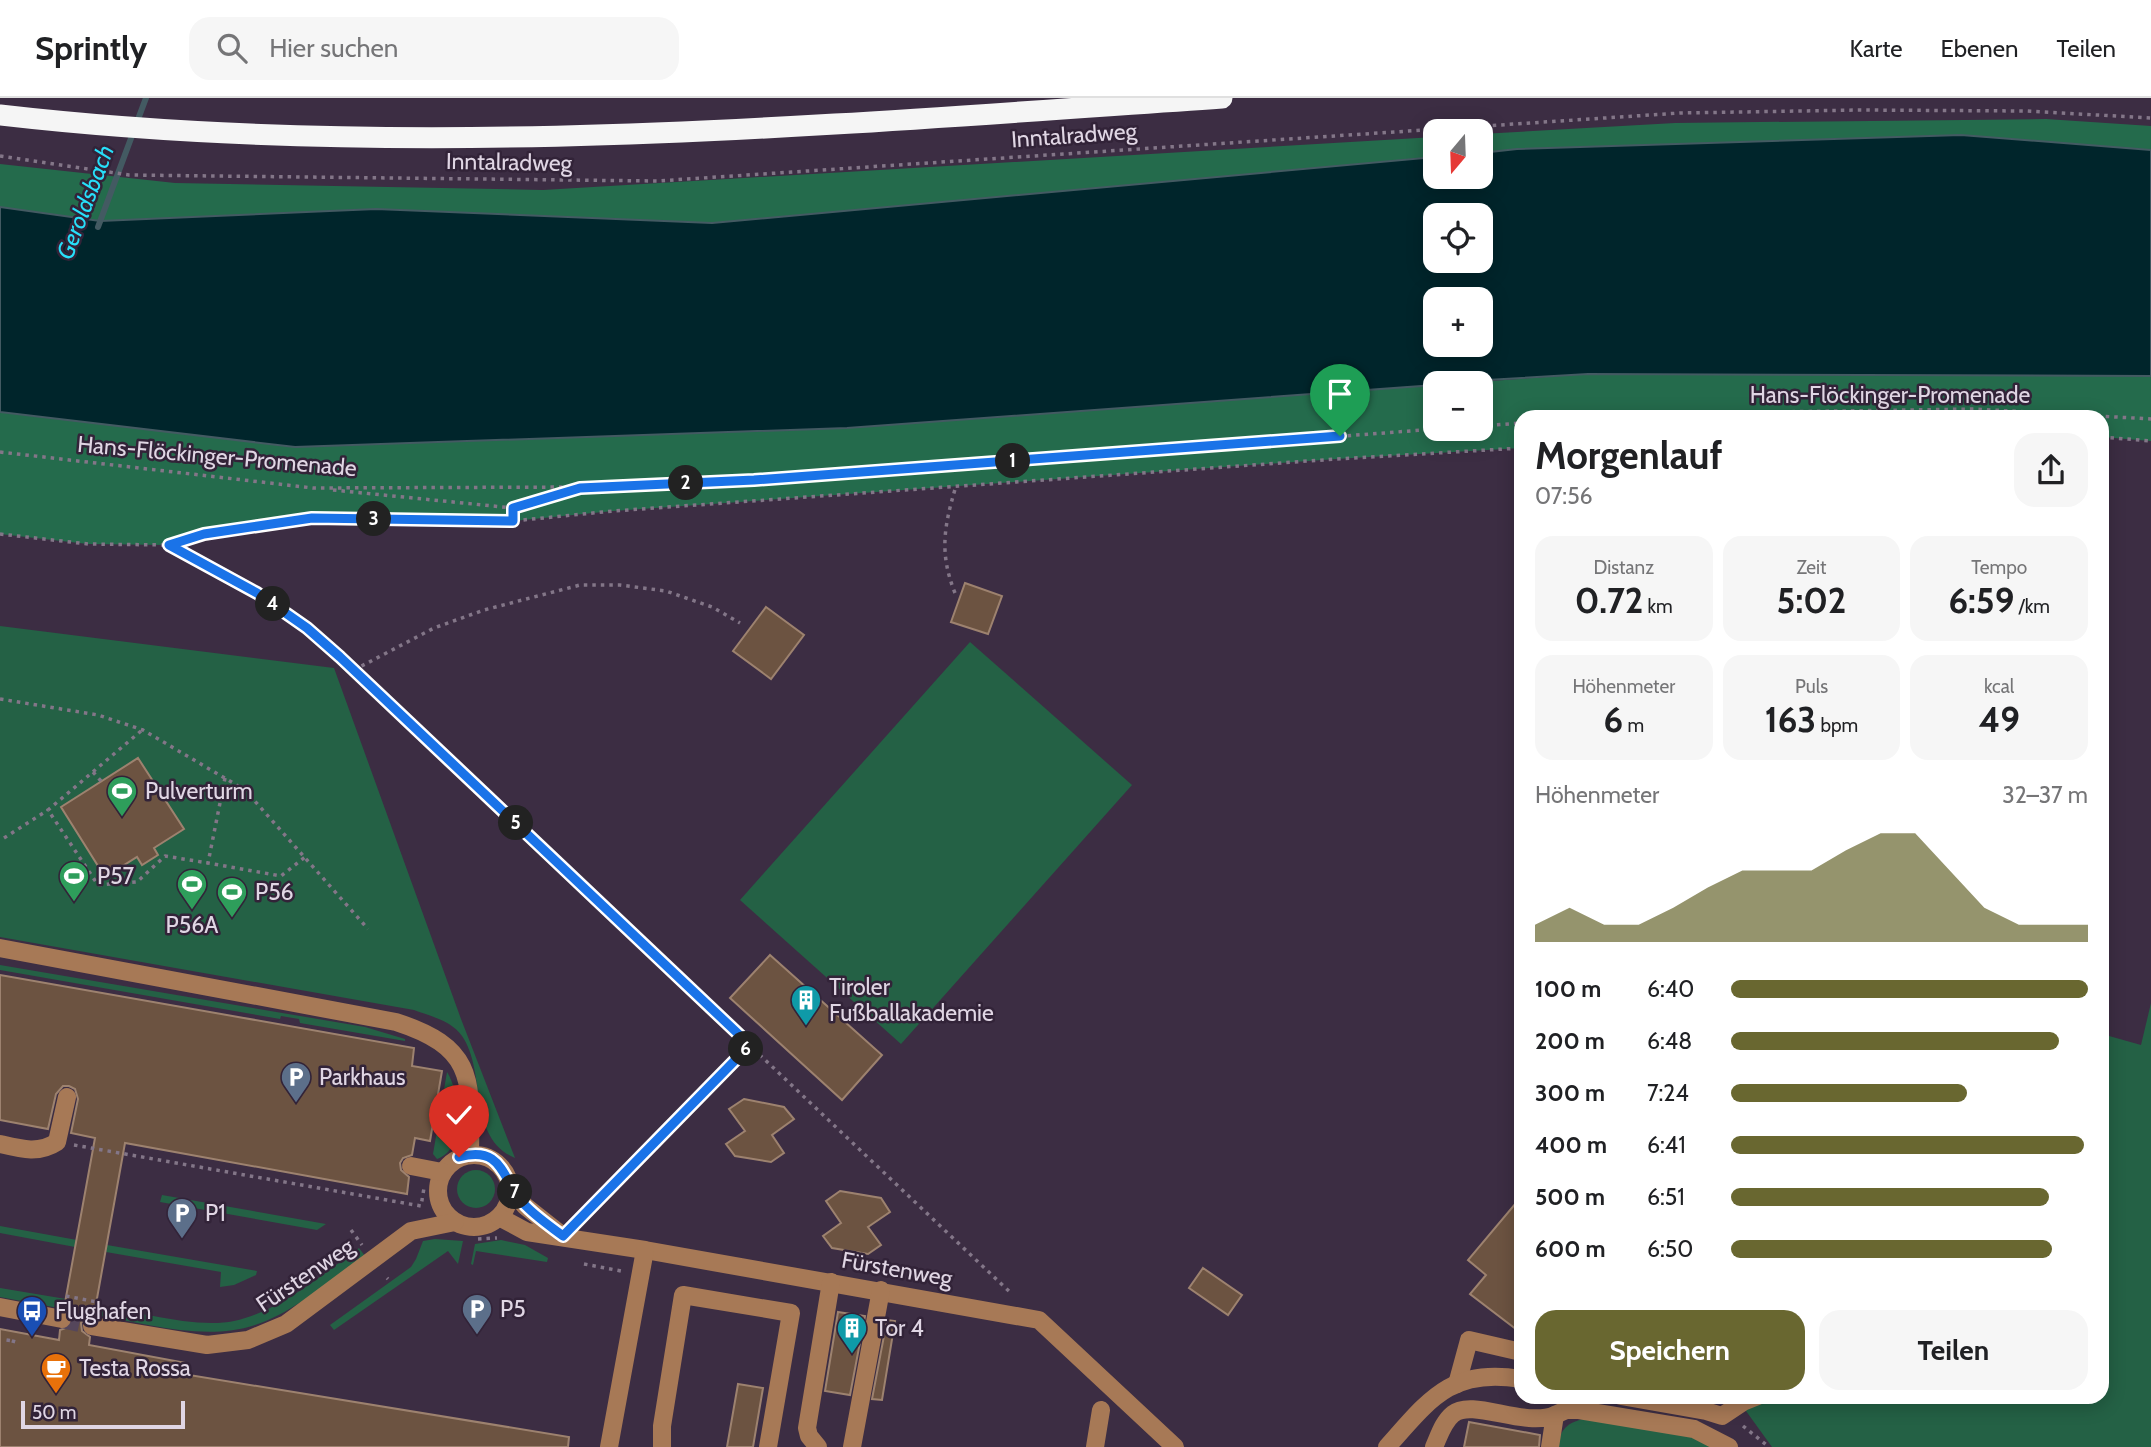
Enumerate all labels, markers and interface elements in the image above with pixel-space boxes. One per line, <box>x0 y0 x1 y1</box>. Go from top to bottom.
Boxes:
search box <box>189 17 679 80</box>
text: Sprintly <box>35 28 147 68</box>
icon: search <box>213 29 251 67</box>
text: Hier suchen <box>269 32 398 64</box>
text: Karte <box>1849 34 1902 63</box>
text: Ebenen <box>1940 34 2018 63</box>
text: Teilen <box>2056 34 2116 63</box>
street label: Inntalradweg <box>1010 117 1138 153</box>
north arrow <box>1423 119 1493 189</box>
map controls <box>1423 119 1493 441</box>
water label: Geroldsbach <box>50 141 120 263</box>
street label: Inntalradweg <box>446 147 573 177</box>
button: locate <box>1423 203 1493 273</box>
button: + <box>1423 287 1493 357</box>
pin <box>1310 364 1370 436</box>
button: − <box>1423 371 1493 441</box>
icon: arrive <box>1321 375 1359 413</box>
street label: Hans-Flöckinger-Promenade <box>1750 381 2030 409</box>
street label: Hans-Flöckinger-Promenade <box>76 430 358 482</box>
text: Morgenlauf <box>1535 432 1722 479</box>
button: share <box>2014 433 2088 507</box>
pin: 1 <box>996 444 1030 478</box>
text: 1 <box>1009 449 1016 472</box>
pin: 2 <box>668 466 704 500</box>
text: 2 <box>680 471 691 494</box>
text: 07:56 <box>1535 482 1593 510</box>
pin: 3 <box>356 502 392 536</box>
text: 3 <box>368 507 379 530</box>
text: Distanz <box>1593 556 1654 579</box>
text: Zeit <box>1796 556 1827 579</box>
text: Tempo <box>1971 556 2027 579</box>
text: 0.72 <box>1575 579 1643 622</box>
text: 5:02 <box>1777 579 1846 622</box>
text: 6:59 <box>1948 579 2014 622</box>
pin: 4 <box>256 587 290 622</box>
text: 4 <box>267 592 278 615</box>
text: km <box>1643 595 1673 618</box>
text: /km <box>2014 595 2050 618</box>
text: Höhenmeter <box>1572 675 1675 698</box>
text: Puls <box>1795 675 1828 698</box>
text: kcal <box>1984 675 2014 698</box>
text: 6 <box>1604 698 1623 741</box>
text: 163 <box>1765 698 1816 741</box>
text: 49 <box>1978 698 2020 741</box>
text: m <box>1623 714 1644 737</box>
text: bpm <box>1816 714 1858 737</box>
sports icon: Pulverturm <box>105 774 139 818</box>
place label: Pulverturm <box>145 777 253 805</box>
text: Höhenmeter <box>1535 781 1659 809</box>
text: 32–37 m <box>2002 781 2088 809</box>
pin: 5 <box>498 806 534 840</box>
text: 5 <box>510 811 521 834</box>
sports icon: P57 <box>57 859 91 903</box>
place label: P57 <box>97 862 135 890</box>
sports icon: P56A <box>175 867 209 911</box>
sports icon: P56 <box>215 875 249 919</box>
place label: P56 <box>255 878 294 906</box>
place label: P56A <box>166 911 218 939</box>
place label: Tiroler Fußballakademie <box>829 973 994 1027</box>
text: 100 m <box>1535 975 1601 1003</box>
text: 6:40 <box>1647 975 1694 1003</box>
building icon: Tiroler Fußballakademie <box>789 983 823 1027</box>
text: 200 m <box>1535 1027 1605 1055</box>
text: 6:48 <box>1647 1027 1692 1055</box>
pin: 6 <box>728 1032 764 1066</box>
text: 6 <box>740 1037 751 1060</box>
parking icon: Parkhaus <box>279 1060 313 1104</box>
place label: Parkhaus <box>319 1063 406 1091</box>
text: 300 m <box>1535 1079 1605 1107</box>
text: 7:24 <box>1647 1079 1689 1107</box>
pin <box>429 1085 489 1157</box>
icon: check <box>440 1096 478 1134</box>
text: 400 m <box>1535 1131 1607 1159</box>
text: 6:41 <box>1647 1131 1686 1159</box>
pin: 7 <box>498 1174 532 1210</box>
text: 7 <box>510 1180 519 1203</box>
text: 500 m <box>1535 1183 1605 1211</box>
text: 6:51 <box>1647 1183 1685 1211</box>
parking icon: P1 <box>165 1196 199 1240</box>
place label: P1 <box>205 1199 226 1227</box>
street label: Fürstenweg <box>251 1232 360 1318</box>
text: 600 m <box>1535 1235 1606 1263</box>
text: 6:50 <box>1647 1235 1693 1263</box>
street label: Fürstenweg <box>839 1245 955 1293</box>
parking icon: P5 <box>460 1292 494 1336</box>
bus stop icon: Flughafen <box>15 1294 49 1338</box>
place label: P5 <box>500 1295 526 1323</box>
place label: Flughafen <box>55 1297 151 1325</box>
button: Speichern <box>1535 1310 1805 1390</box>
button: Teilen <box>1819 1310 2088 1390</box>
building icon: Tor 4 <box>835 1311 869 1355</box>
place label: Tor 4 <box>875 1314 924 1342</box>
cafe icon: Testa Rossa <box>39 1351 73 1395</box>
place label: Testa Rossa <box>79 1354 191 1382</box>
scale bar <box>21 1398 186 1430</box>
text: 50 m <box>32 1401 76 1424</box>

